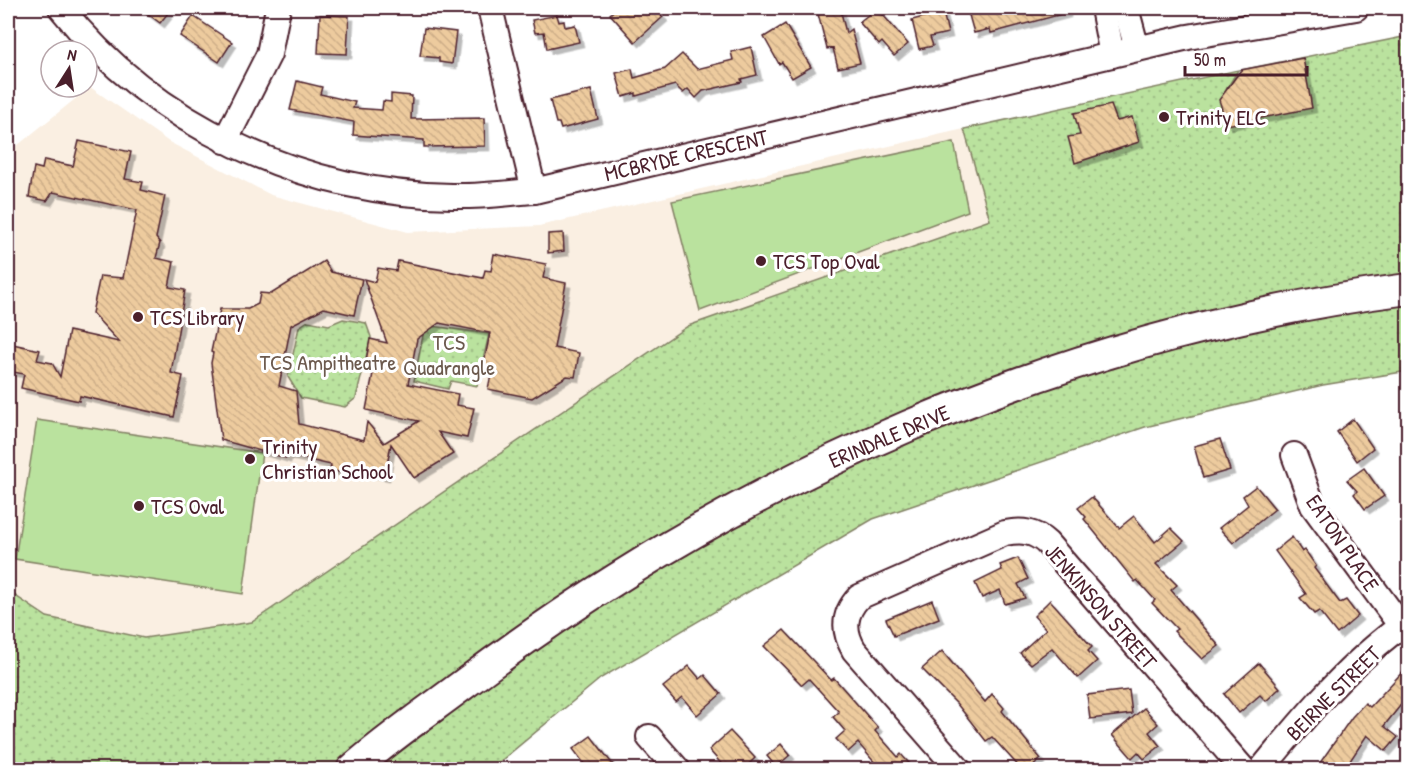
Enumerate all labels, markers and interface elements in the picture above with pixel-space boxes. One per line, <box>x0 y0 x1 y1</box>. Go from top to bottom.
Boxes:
north arrow <box>39 39 99 99</box>
scale bar <box>1185 39 1306 77</box>
text: N <box>66 43 79 66</box>
text: 50 m <box>1194 47 1226 72</box>
place label: Trinity ELC <box>1176 102 1266 132</box>
marker: Trinity ELC <box>1157 110 1171 124</box>
street label: MCBRYDE CRESCENT <box>601 121 771 188</box>
place label: TCS Top Oval <box>773 246 880 276</box>
marker: TCS Top Oval <box>754 254 768 268</box>
place label: TCS Library <box>150 302 245 332</box>
marker: TCS Library <box>131 310 145 324</box>
park label: TCS Quadrangle <box>403 327 495 382</box>
park label: TCS Ampitheatre <box>260 347 397 377</box>
street label: ERINDALE DRIVE <box>824 397 954 475</box>
place label: Trinity Christian School <box>262 431 393 486</box>
marker: Trinity Christian School <box>243 452 257 466</box>
street label: EATON PLACE <box>1300 489 1387 598</box>
place label: TCS Oval <box>151 491 224 521</box>
marker: TCS Oval <box>132 499 146 513</box>
street label: JENKINSON STREET <box>1038 537 1164 676</box>
street label: BEIRNE STREET <box>1279 639 1387 747</box>

